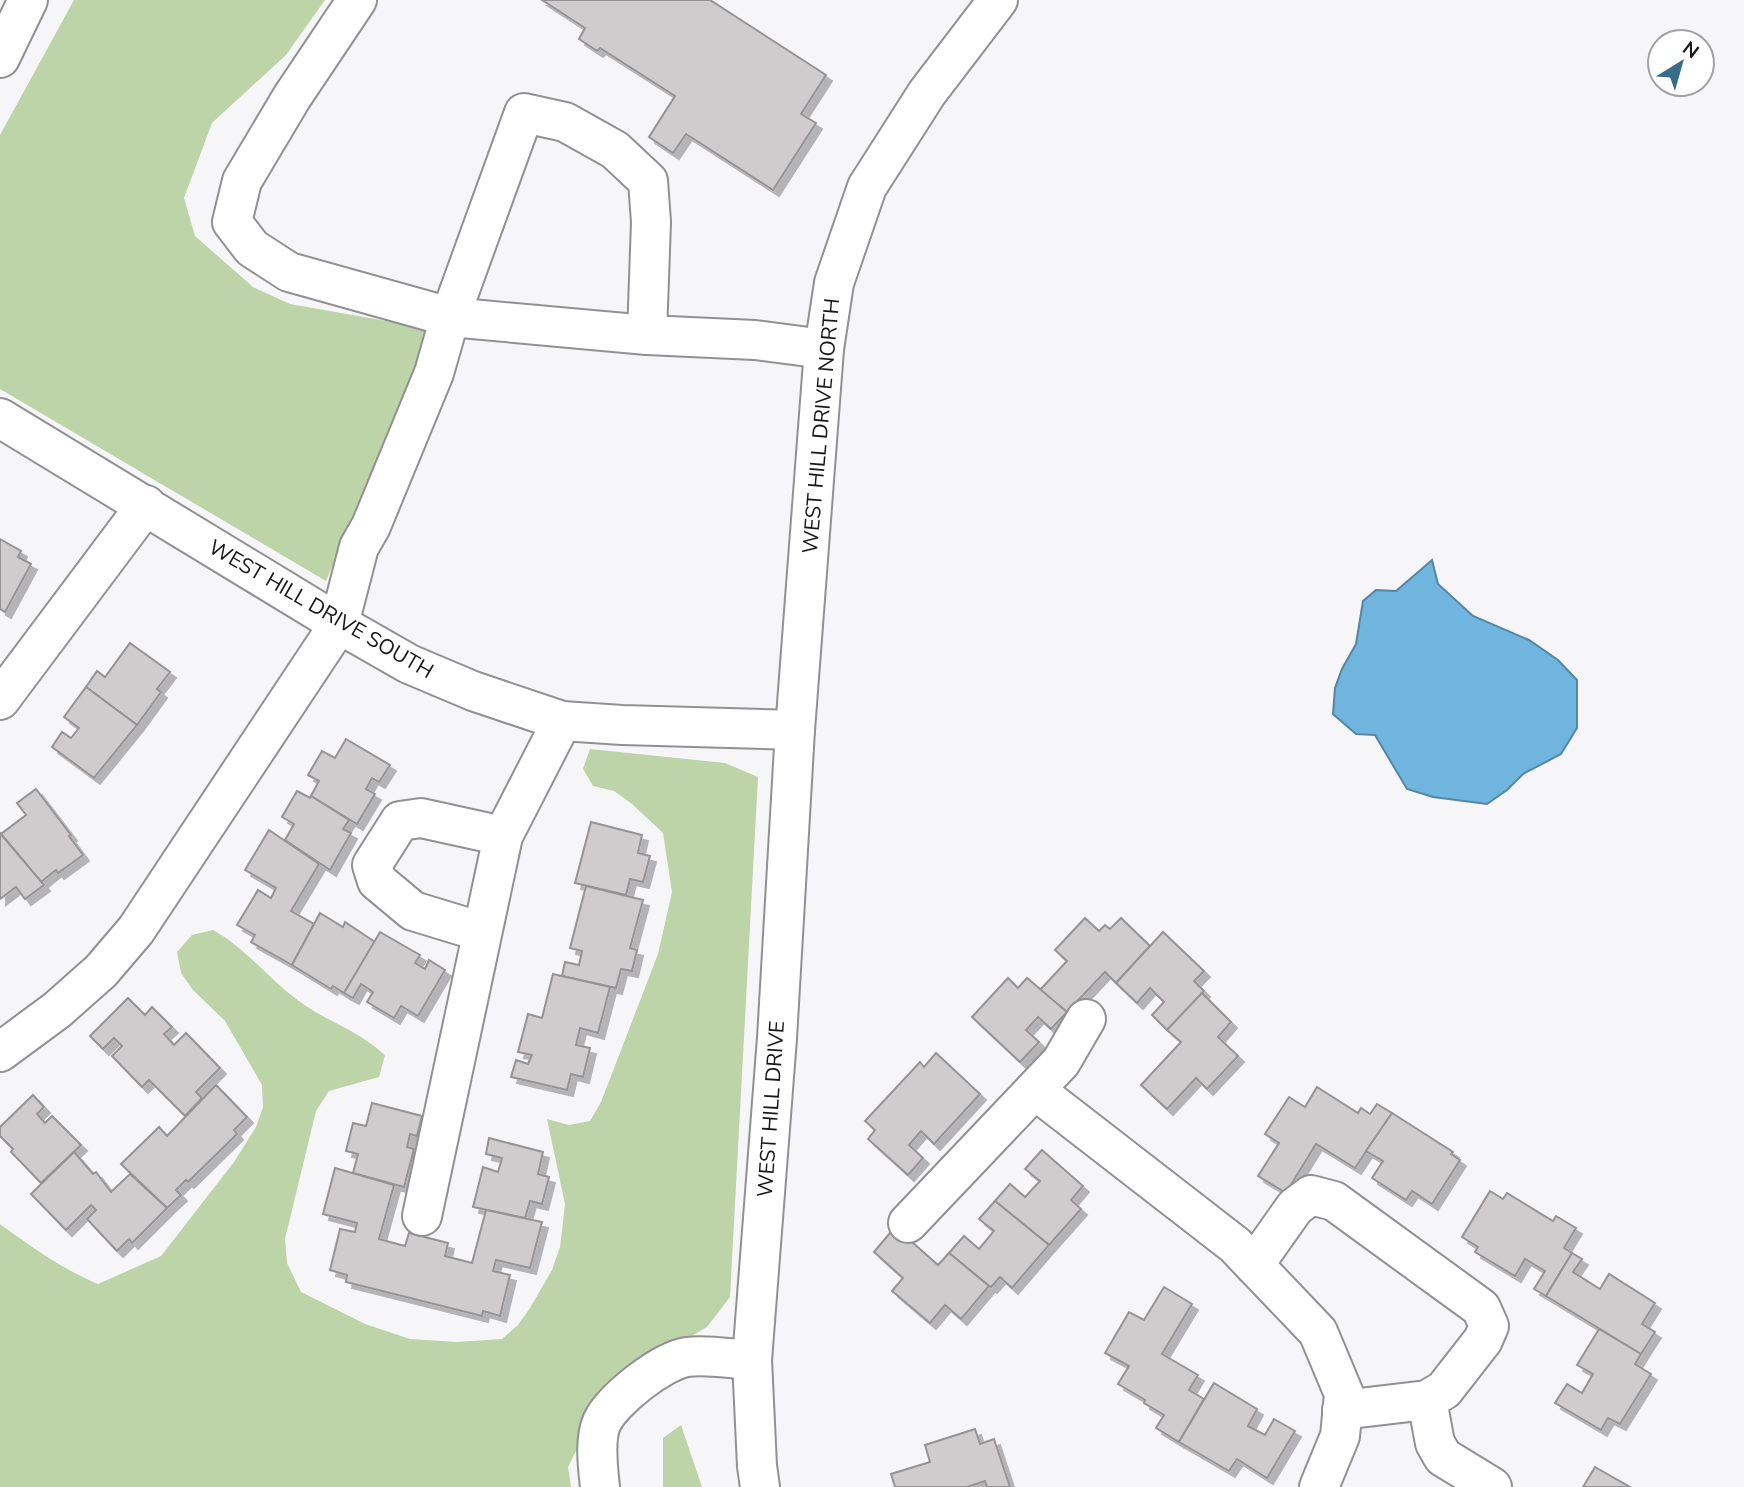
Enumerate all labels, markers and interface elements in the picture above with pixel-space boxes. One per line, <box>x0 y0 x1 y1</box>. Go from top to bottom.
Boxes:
north arrow <box>1646 28 1716 98</box>
text: N <box>1677 36 1704 65</box>
street label: WEST HILL DRIVE NORTH <box>796 297 846 555</box>
street label: WEST HILL DRIVE SOUTH <box>203 533 439 685</box>
street label: WEST HILL DRIVE <box>751 1020 791 1198</box>

